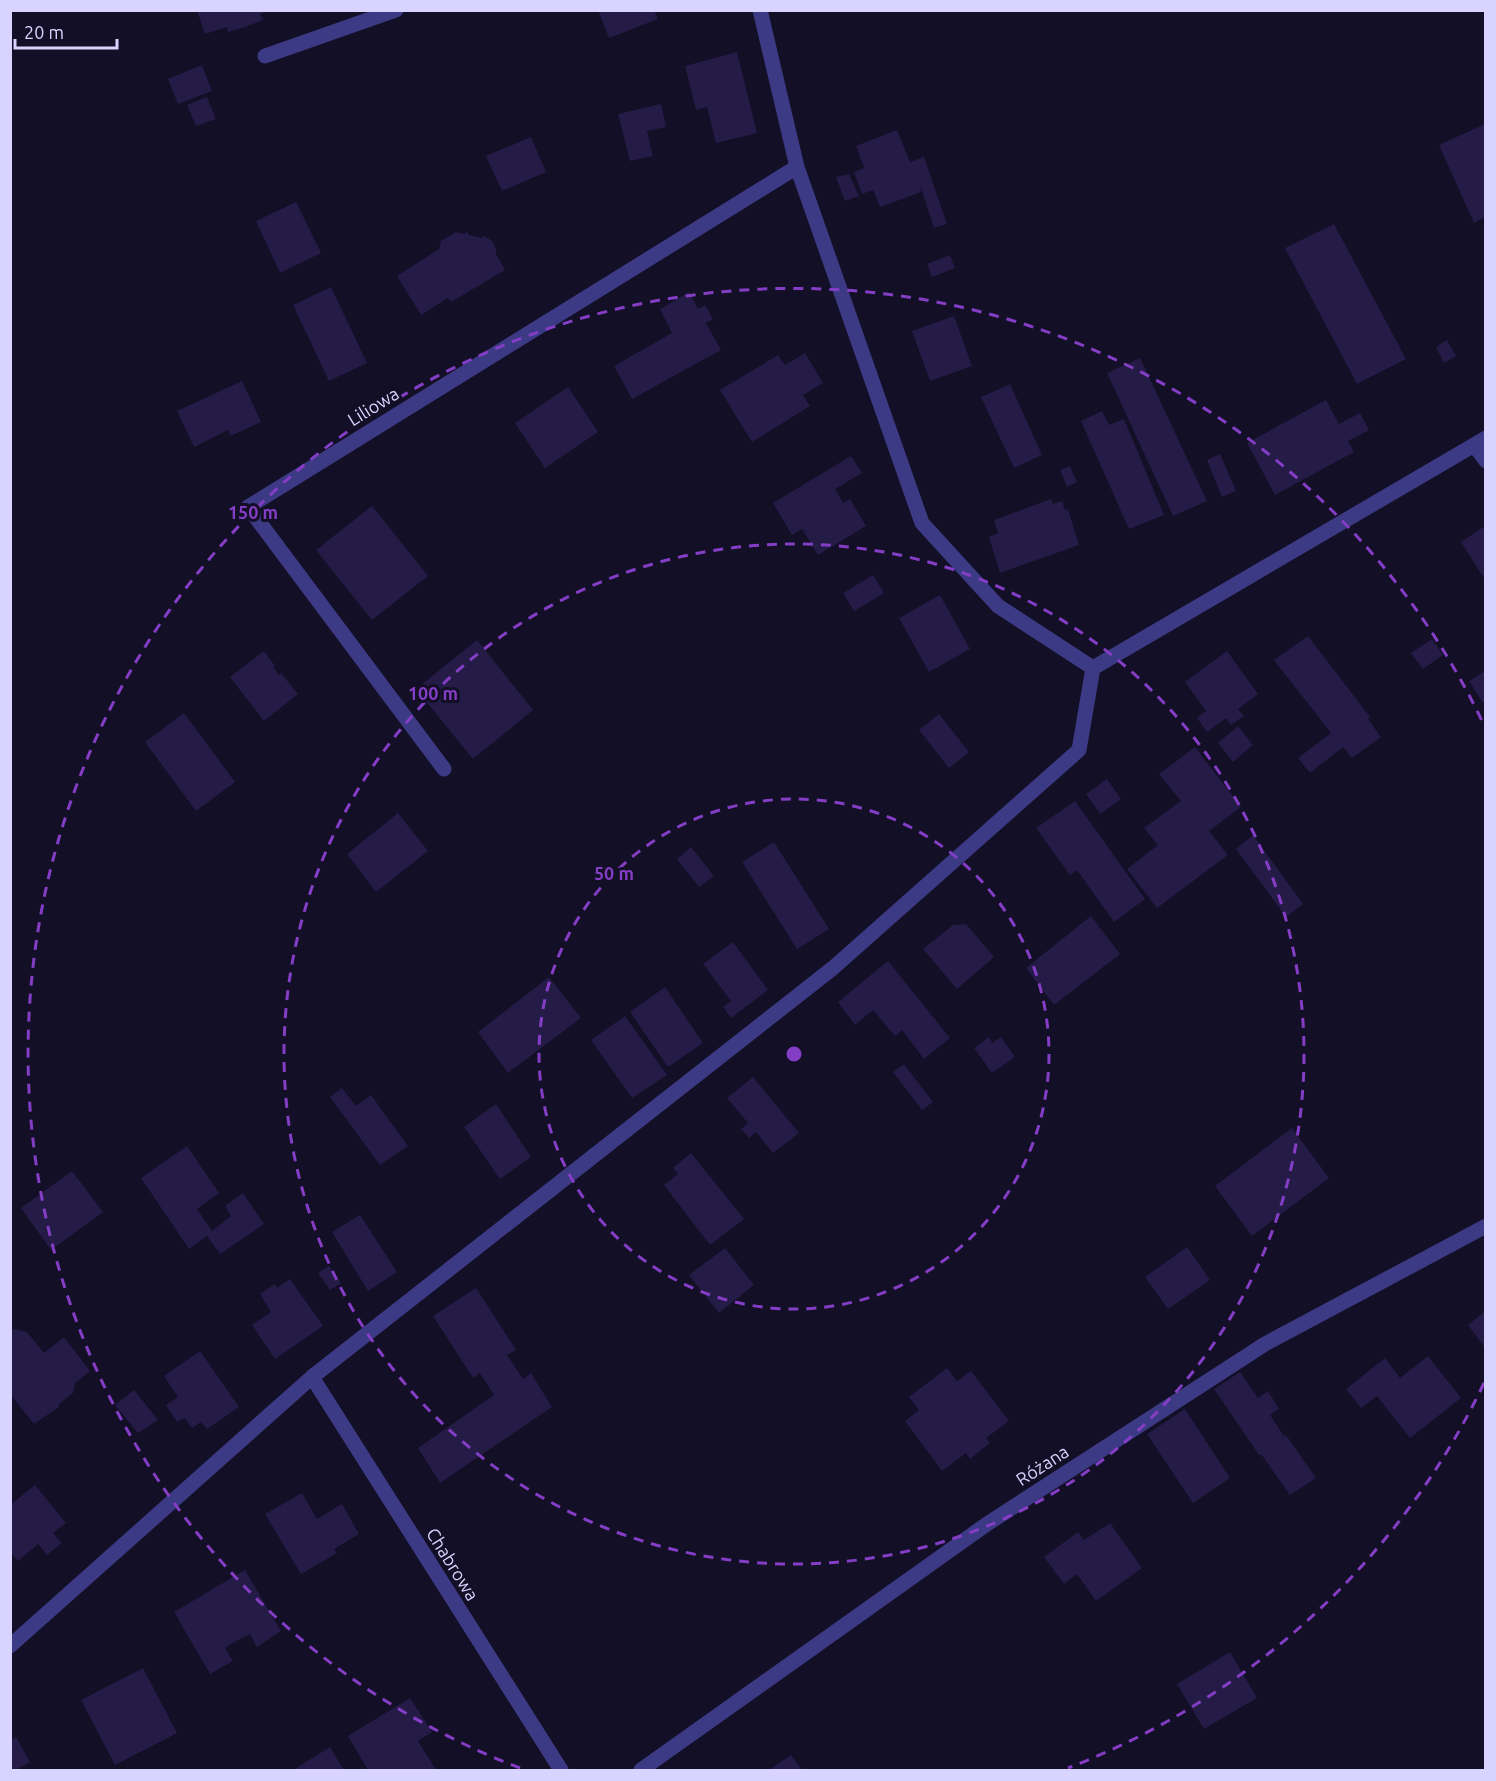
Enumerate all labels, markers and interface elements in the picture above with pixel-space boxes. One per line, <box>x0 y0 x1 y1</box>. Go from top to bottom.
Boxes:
scale bar <box>15 12 117 50</box>
text: 20 m <box>24 22 64 42</box>
street label: Liliowa <box>344 383 402 429</box>
text: 150 m <box>228 502 278 522</box>
text: 100 m <box>408 683 458 703</box>
text: 50 m <box>594 863 634 883</box>
centre of rings <box>784 1044 804 1064</box>
street label: Różana <box>1012 1441 1072 1489</box>
street label: Chabrowa <box>423 1524 483 1604</box>

